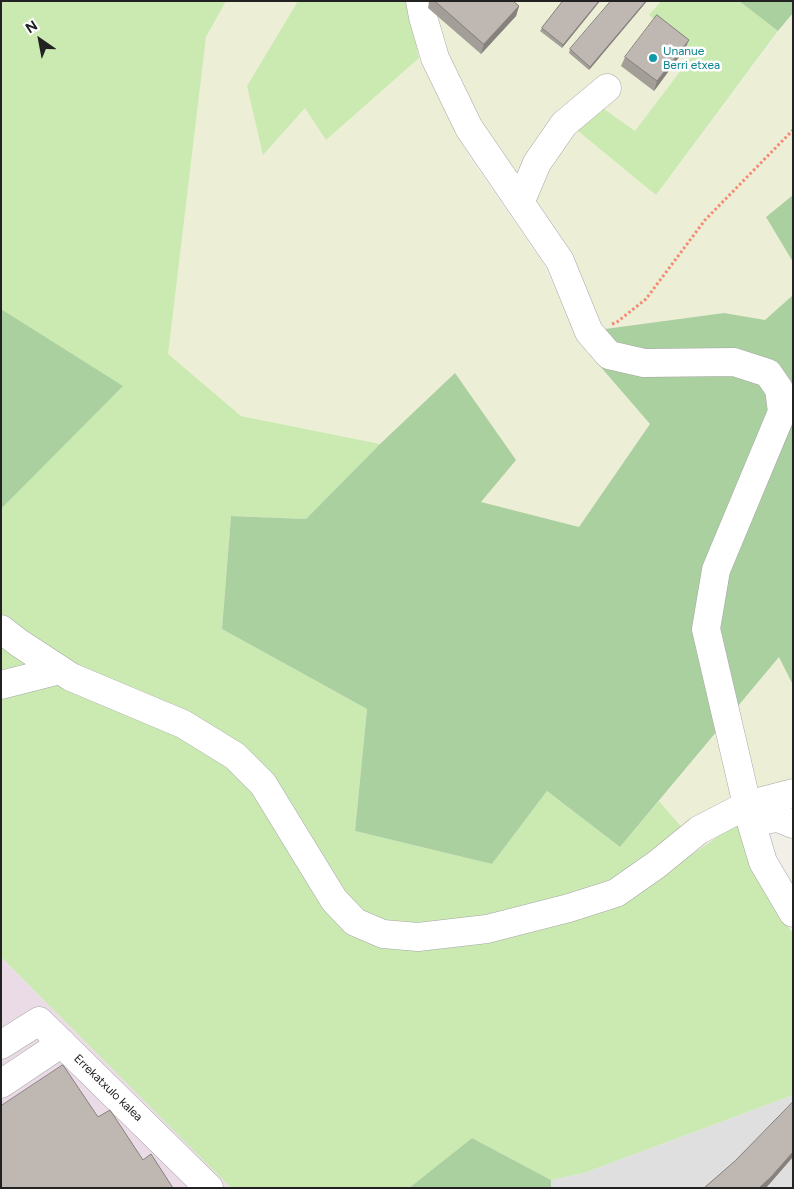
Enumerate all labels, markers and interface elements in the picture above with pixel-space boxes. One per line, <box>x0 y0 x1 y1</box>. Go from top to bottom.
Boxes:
north arrow <box>15 15 65 65</box>
text: N <box>22 17 41 37</box>
place label: Unanue Berri etxea <box>663 44 720 72</box>
marker: Unanue Berri etxea <box>647 52 659 64</box>
street label: Errekatxulo kalea <box>71 1051 145 1125</box>

